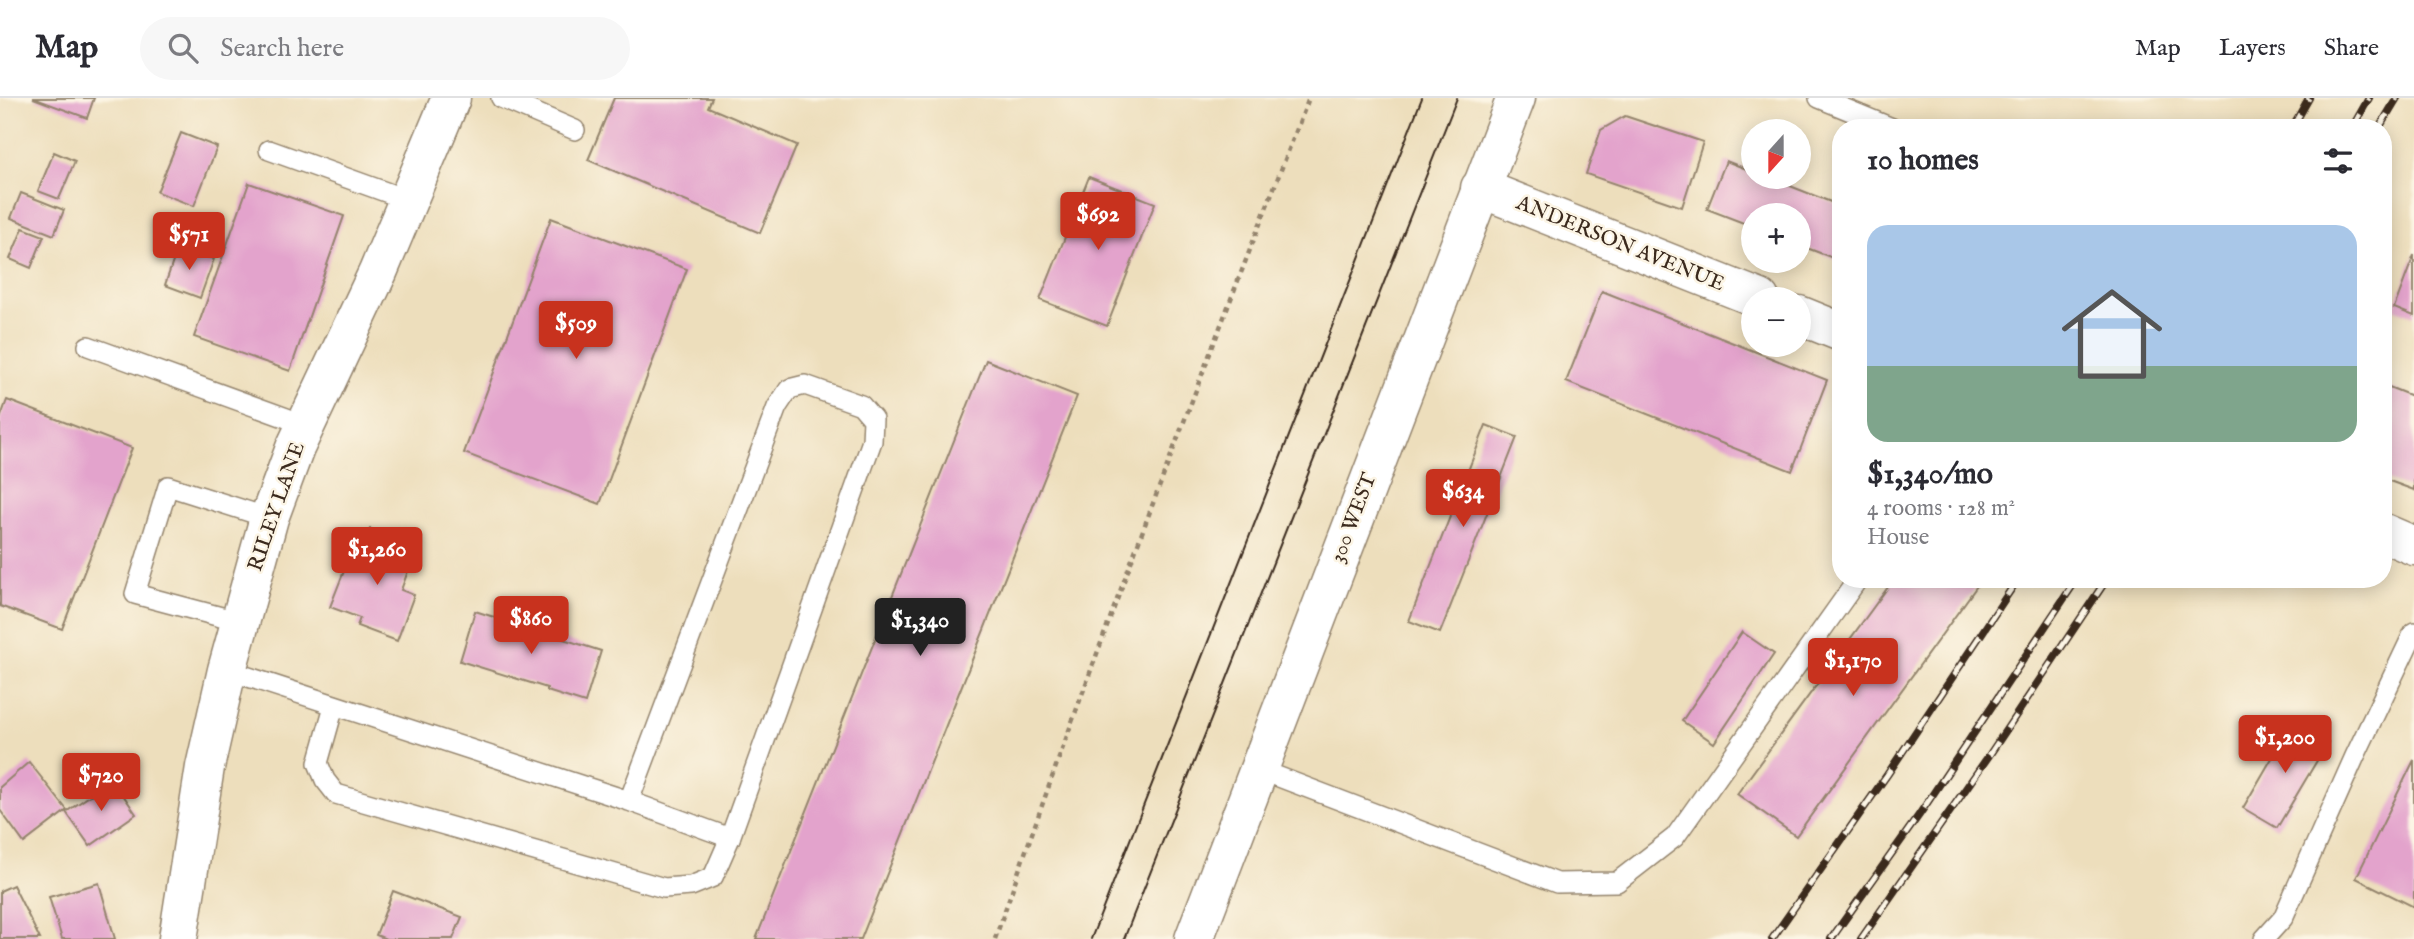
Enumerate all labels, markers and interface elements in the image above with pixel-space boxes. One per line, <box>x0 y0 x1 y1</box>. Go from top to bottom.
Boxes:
search box <box>140 17 630 80</box>
text: Map <box>35 27 98 69</box>
icon: search <box>164 29 202 67</box>
text: Search here <box>220 32 344 65</box>
text: Map <box>2135 33 2181 64</box>
text: Layers <box>2219 33 2286 64</box>
text: Share <box>2324 33 2379 64</box>
north arrow <box>1741 119 1811 189</box>
map controls <box>1741 119 1811 357</box>
text: 10 homes <box>1867 142 1979 180</box>
icon: filters <box>2319 142 2357 180</box>
street label: ANDERSON AVENUE <box>1511 190 1728 298</box>
pin: $692 <box>1057 192 1139 252</box>
text: $692 <box>1076 200 1120 229</box>
button: + <box>1741 203 1811 273</box>
pin: $571 <box>148 212 230 272</box>
text: $571 <box>169 220 209 249</box>
icon: home <box>2049 271 2175 397</box>
button: − <box>1741 287 1811 357</box>
pin: $509 <box>535 302 617 361</box>
text: $509 <box>555 309 597 338</box>
street label: RILEY LANE <box>242 439 312 575</box>
text: $1,340/mo <box>1867 456 1993 494</box>
street label: 300 WEST <box>1325 469 1384 567</box>
pin: $634 <box>1422 470 1504 529</box>
text: $634 <box>1442 477 1484 506</box>
text: 4 rooms · 128 m² <box>1867 494 2015 523</box>
text: House <box>1867 523 1929 552</box>
pin: $1,260 <box>320 528 434 587</box>
text: $1,260 <box>347 535 407 564</box>
pin: $860 <box>490 596 572 656</box>
pin: $1,340 <box>863 598 977 658</box>
text: $860 <box>510 604 552 633</box>
text: $1,340 <box>891 606 949 635</box>
pin: $1,170 <box>1796 638 1910 698</box>
text: $1,170 <box>1824 646 1882 675</box>
pin: $1,200 <box>2228 716 2342 775</box>
text: $1,200 <box>2255 723 2315 752</box>
pin: $720 <box>60 754 142 813</box>
text: $720 <box>78 761 124 790</box>

